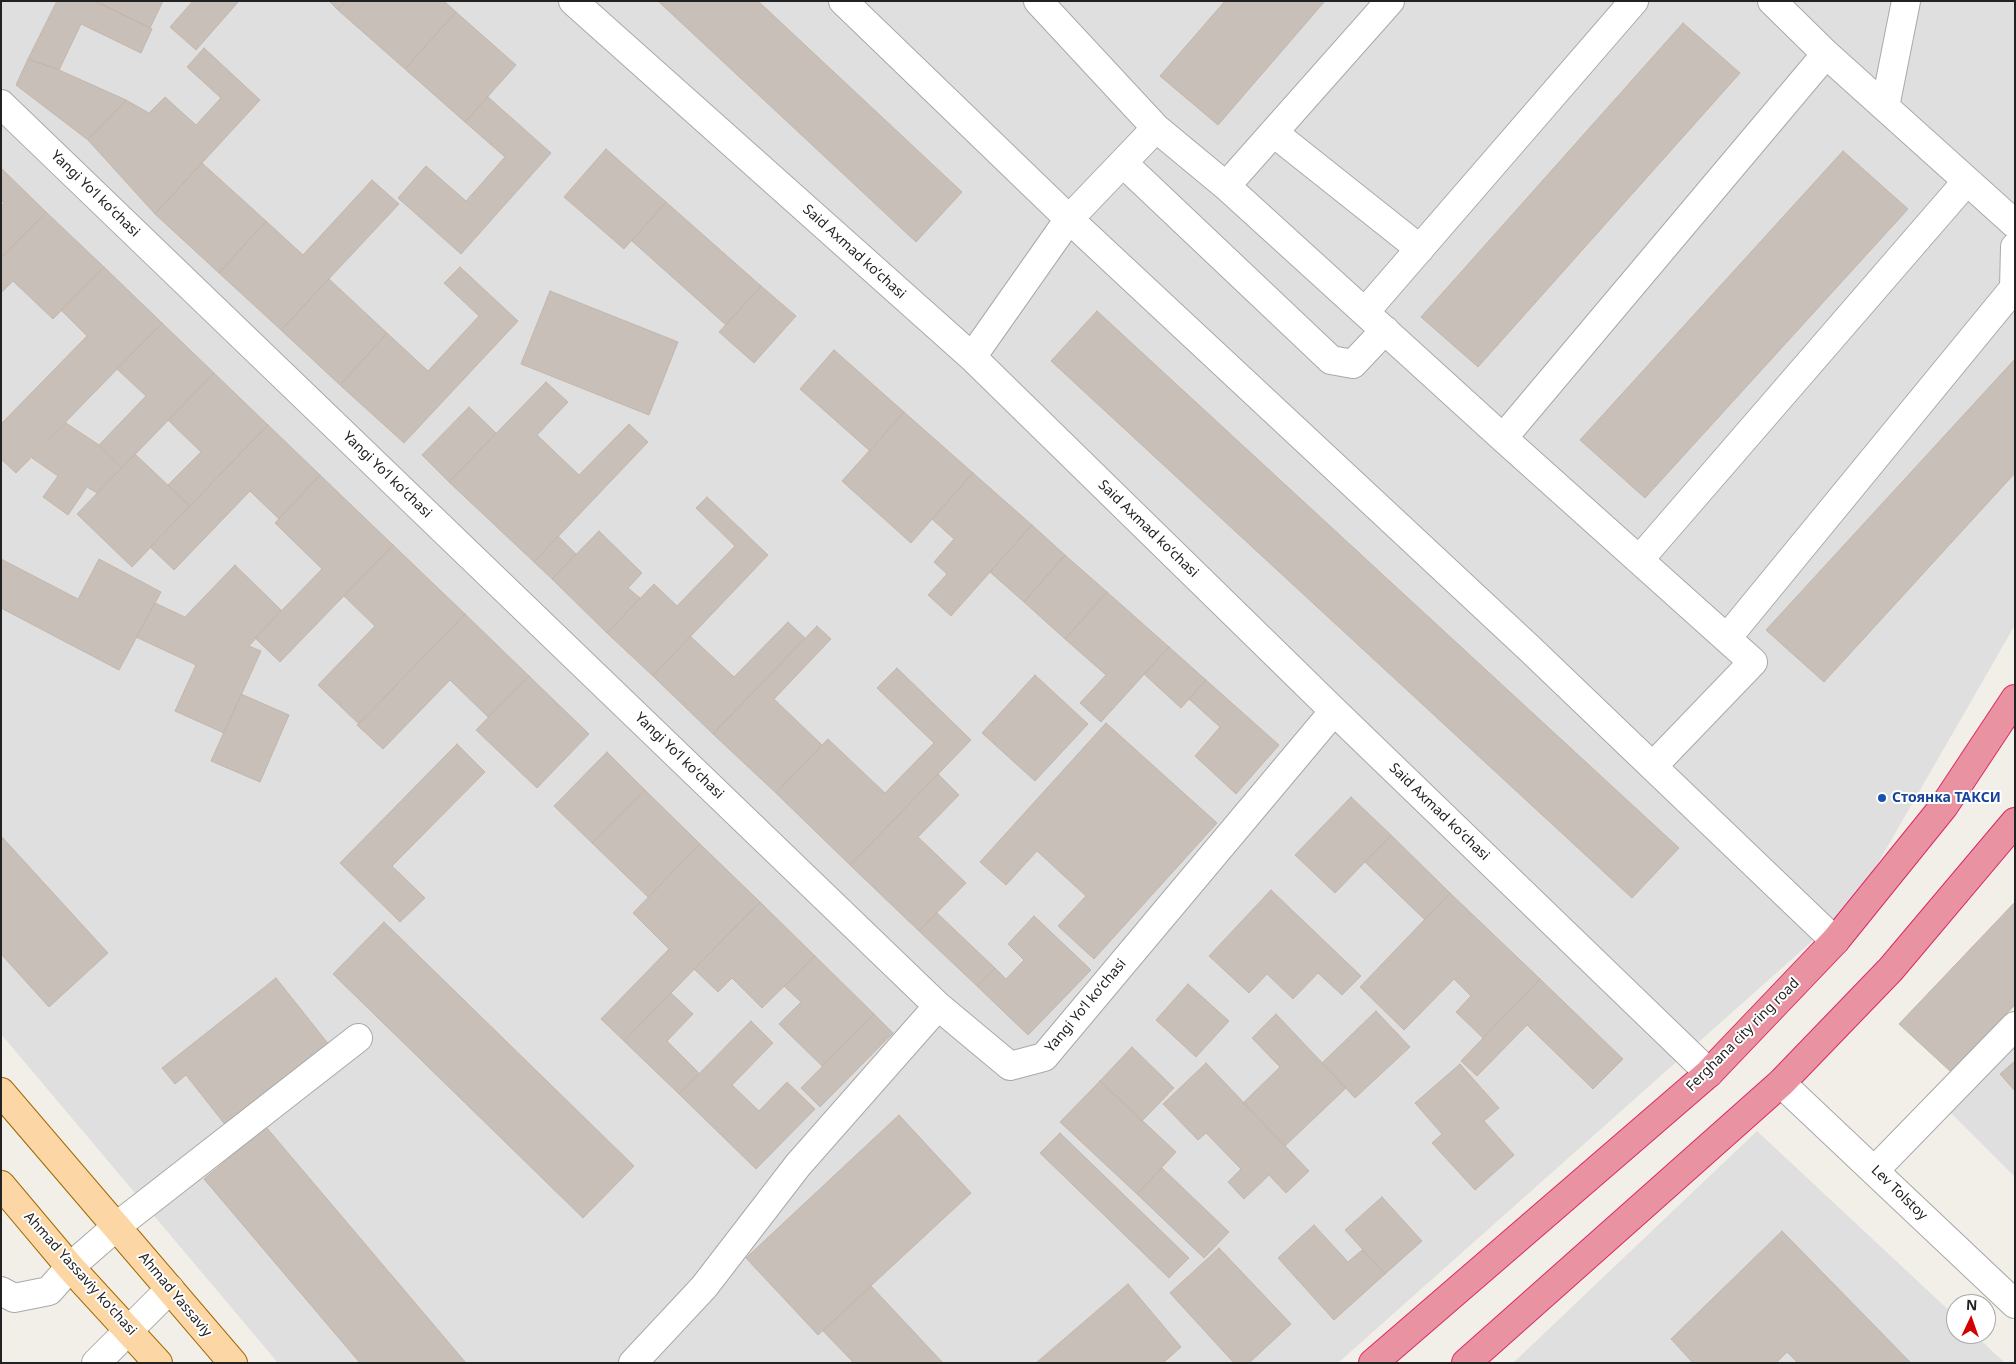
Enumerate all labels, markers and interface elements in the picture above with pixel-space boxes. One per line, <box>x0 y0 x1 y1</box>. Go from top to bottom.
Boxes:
street label: Yangi Yoʻl koʻchasi <box>47 147 143 241</box>
street label: Said Axmad koʻchasi <box>799 201 909 303</box>
street label: Yangi Yoʻl koʻchasi <box>339 428 435 522</box>
street label: Said Axmad koʻchasi <box>1094 477 1202 581</box>
street label: Yangi Yoʻl koʻchasi <box>631 709 727 803</box>
street label: Said Axmad koʻchasi <box>1385 760 1493 864</box>
place label: Стоянка ТАКСИ <box>1892 790 2001 806</box>
marker: Стоянка ТАКСИ <box>1876 792 1888 804</box>
street label: Yangi Yoʻl koʻchasi <box>1042 956 1130 1056</box>
street label: Ferghana city ring road <box>1683 975 1803 1095</box>
street label: Lev Tolstoy <box>1867 1162 1931 1224</box>
street label: Ahmad Yassaviy ko'chasi <box>20 1209 140 1339</box>
street label: Ahmad Yassaviy <box>135 1249 215 1341</box>
north arrow <box>1946 1294 1996 1344</box>
text: N <box>1966 1295 1978 1314</box>

